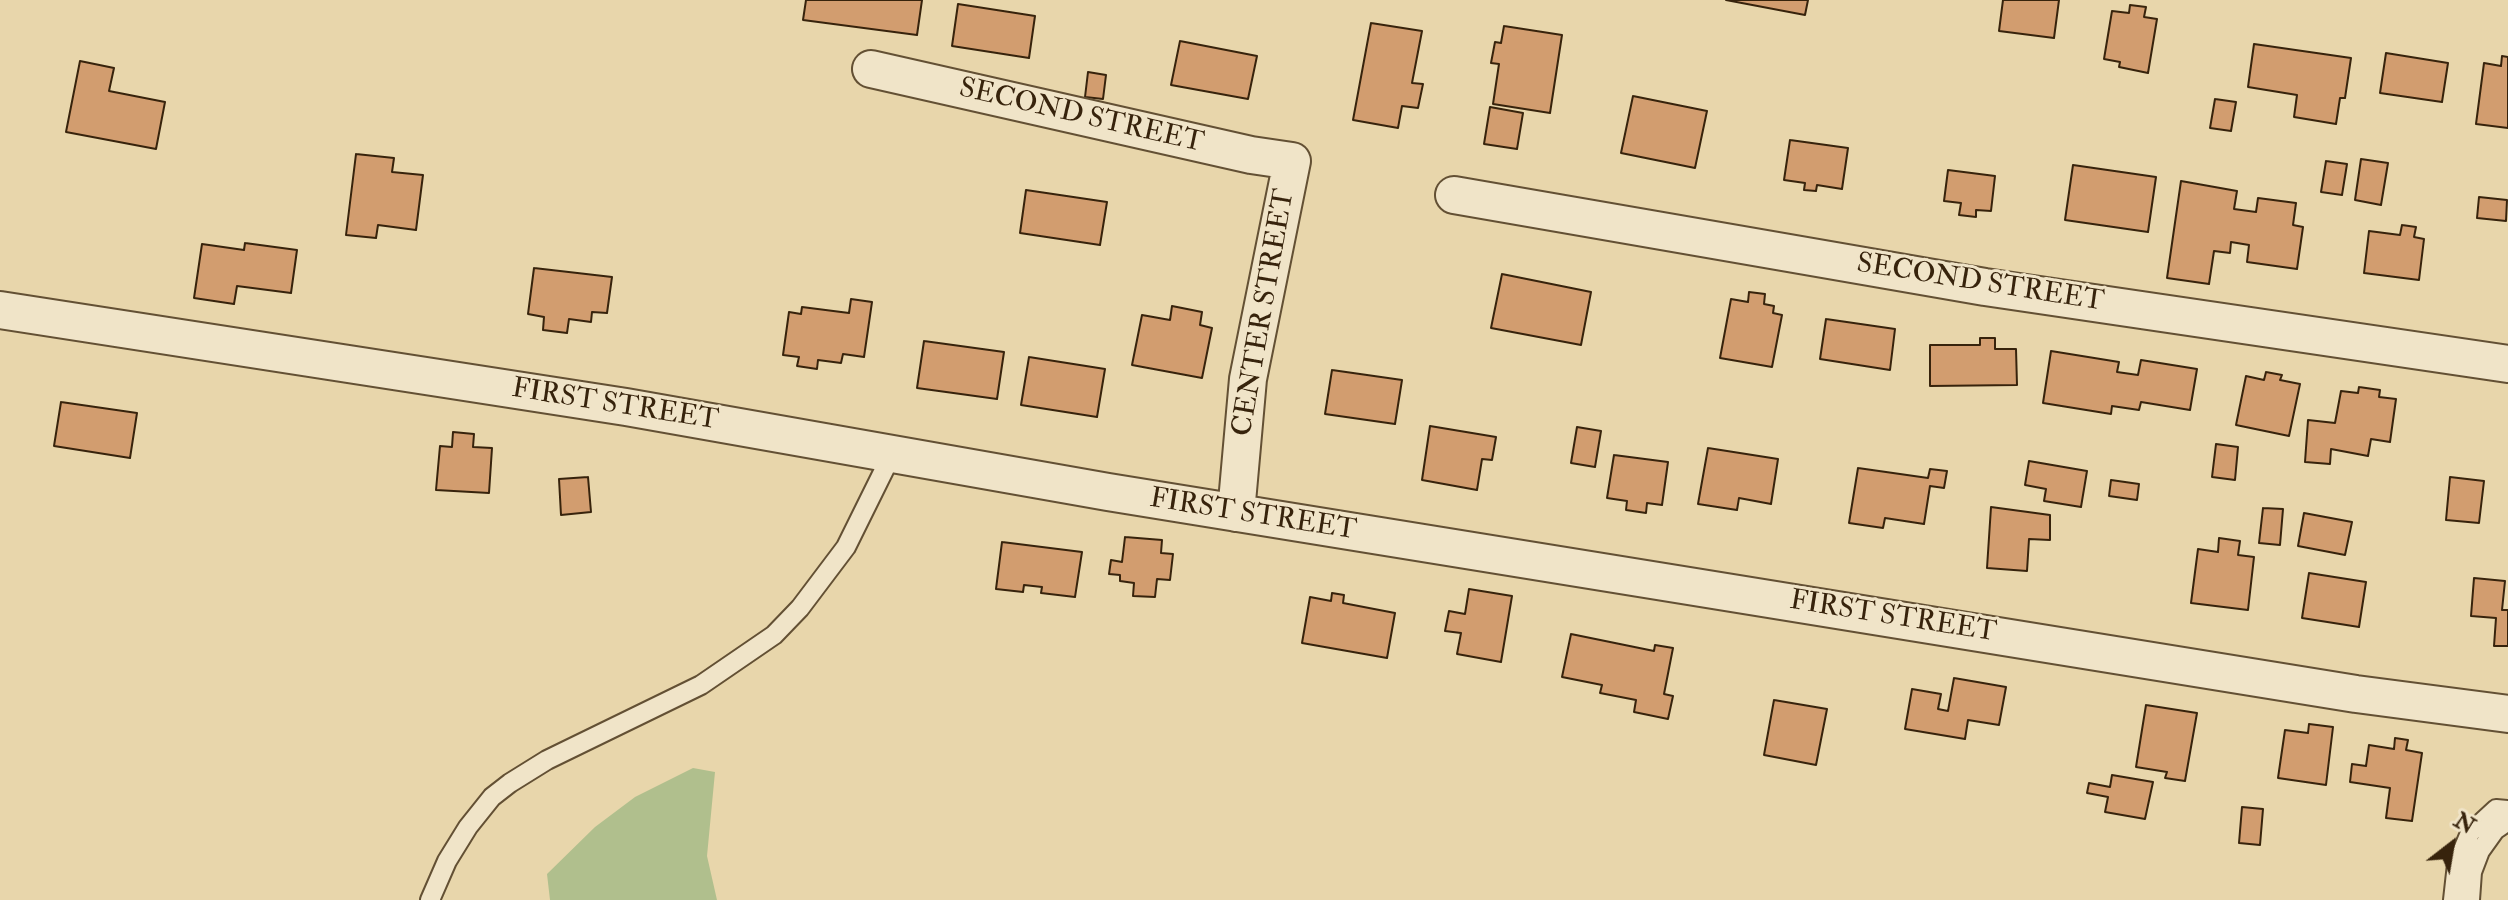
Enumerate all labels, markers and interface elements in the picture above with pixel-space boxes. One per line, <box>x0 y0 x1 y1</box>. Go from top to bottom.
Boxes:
street label: SECOND STREET <box>955 73 1207 161</box>
street label: CENTER STREET <box>1227 187 1303 439</box>
street label: SECOND STREET <box>1854 248 2106 320</box>
street label: FIRST STREET <box>509 373 721 439</box>
street label: FIRST STREET <box>1147 483 1359 549</box>
street label: FIRST STREET <box>1787 585 1999 651</box>
north arrow <box>2412 804 2492 884</box>
text: N <box>2449 806 2480 840</box>

